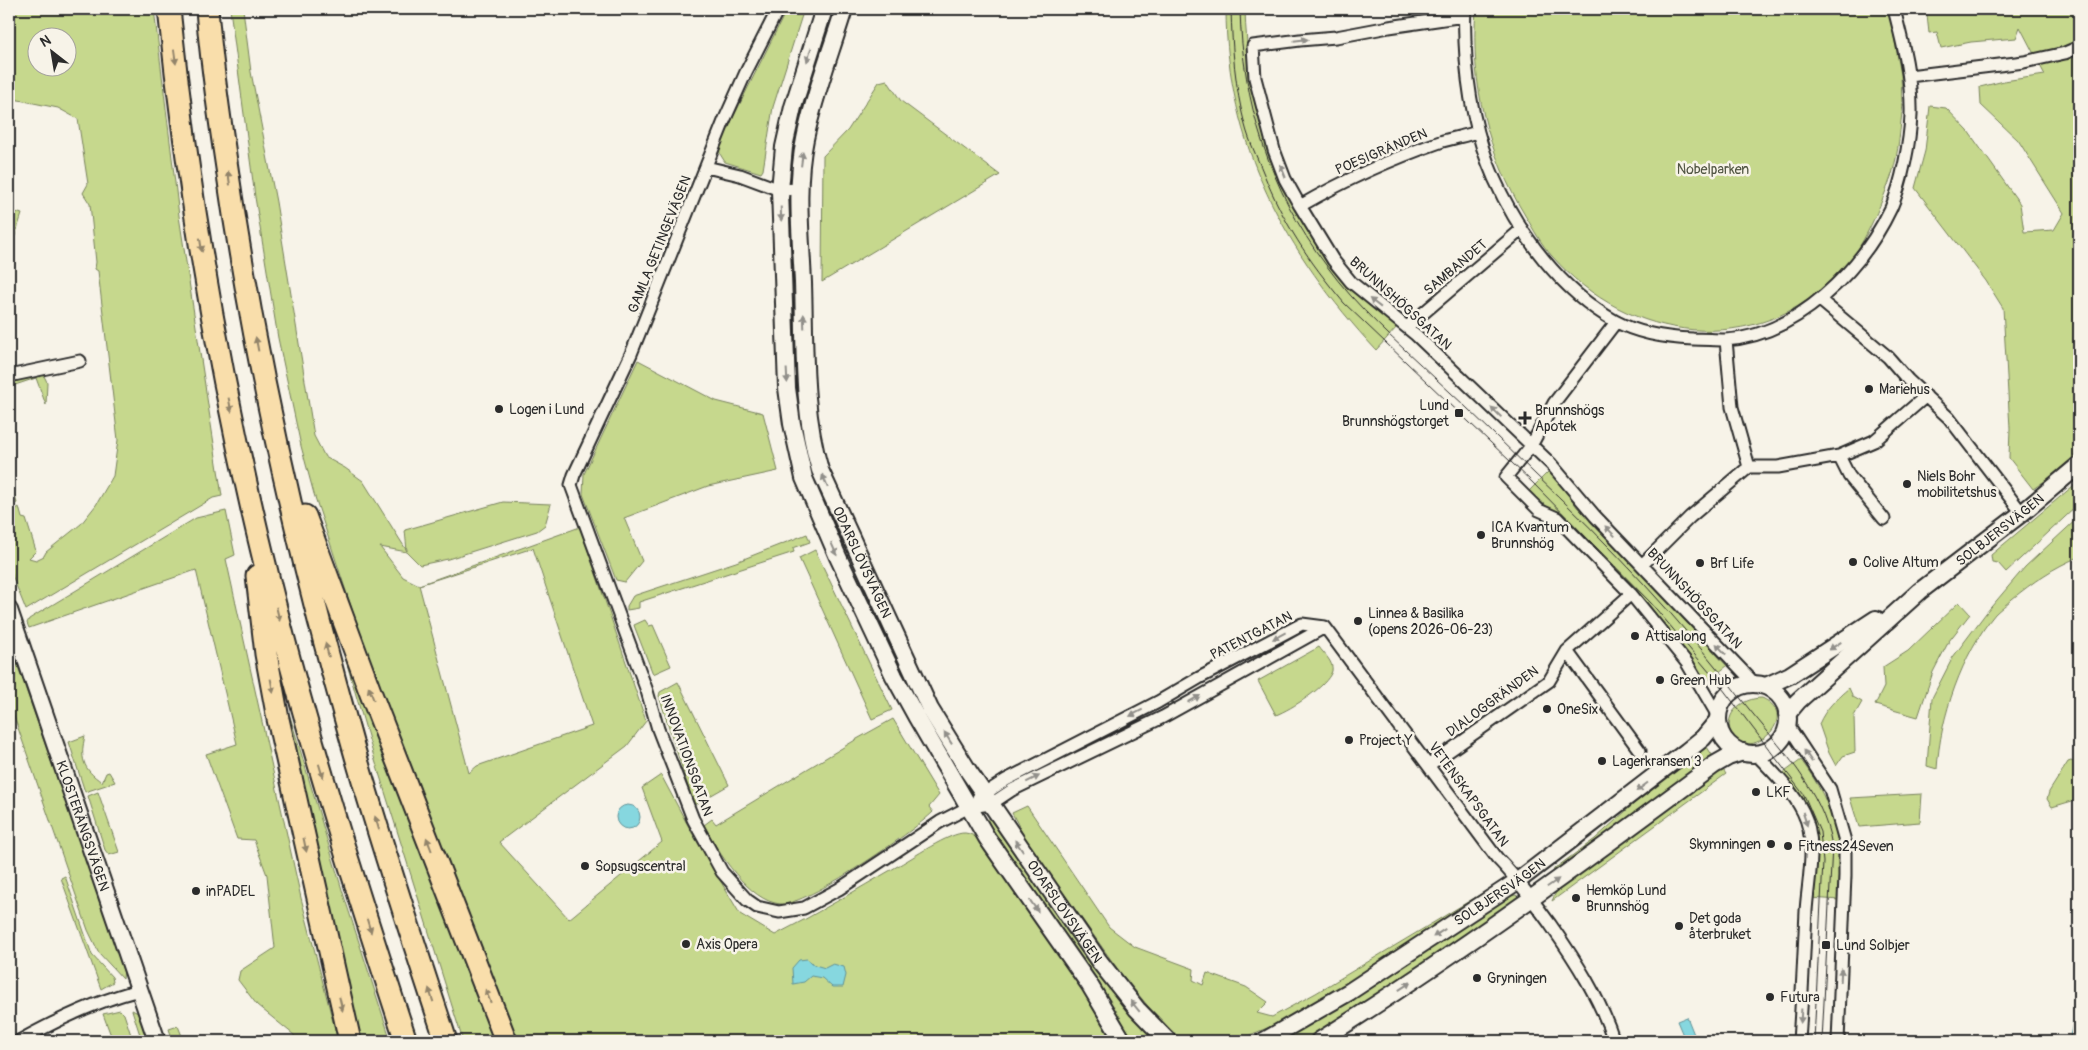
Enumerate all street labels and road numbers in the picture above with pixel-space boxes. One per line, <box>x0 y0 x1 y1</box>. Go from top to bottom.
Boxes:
street label: POESIGRÄNDEN <box>1333 124 1430 178</box>
street label: GAMLA GETINGEVÄGEN <box>624 173 695 315</box>
street label: SAMBANDET <box>1420 236 1491 299</box>
street label: BRUNNSHÖGSGATAN <box>1346 252 1456 354</box>
street label: SOLBJERSVÄGEN <box>1952 490 2048 570</box>
street label: ODARSLÖVSVÄGEN <box>829 504 895 621</box>
street label: BRUNNSHÖGSGATAN <box>1644 544 1746 652</box>
street label: PATENTGATAN <box>1207 607 1295 663</box>
street label: DIALOGGRÄNDEN <box>1443 662 1542 741</box>
street label: INNOVATIONSGATAN <box>657 692 716 818</box>
street label: VETENSKAPSGATAN <box>1425 739 1512 850</box>
street label: KLOSTERÄNGSVÄGEN <box>52 758 113 893</box>
street label: SOLBJERSVÄGEN <box>1451 855 1549 930</box>
street label: ODARSLÖVSVÄGEN <box>1023 857 1106 966</box>

